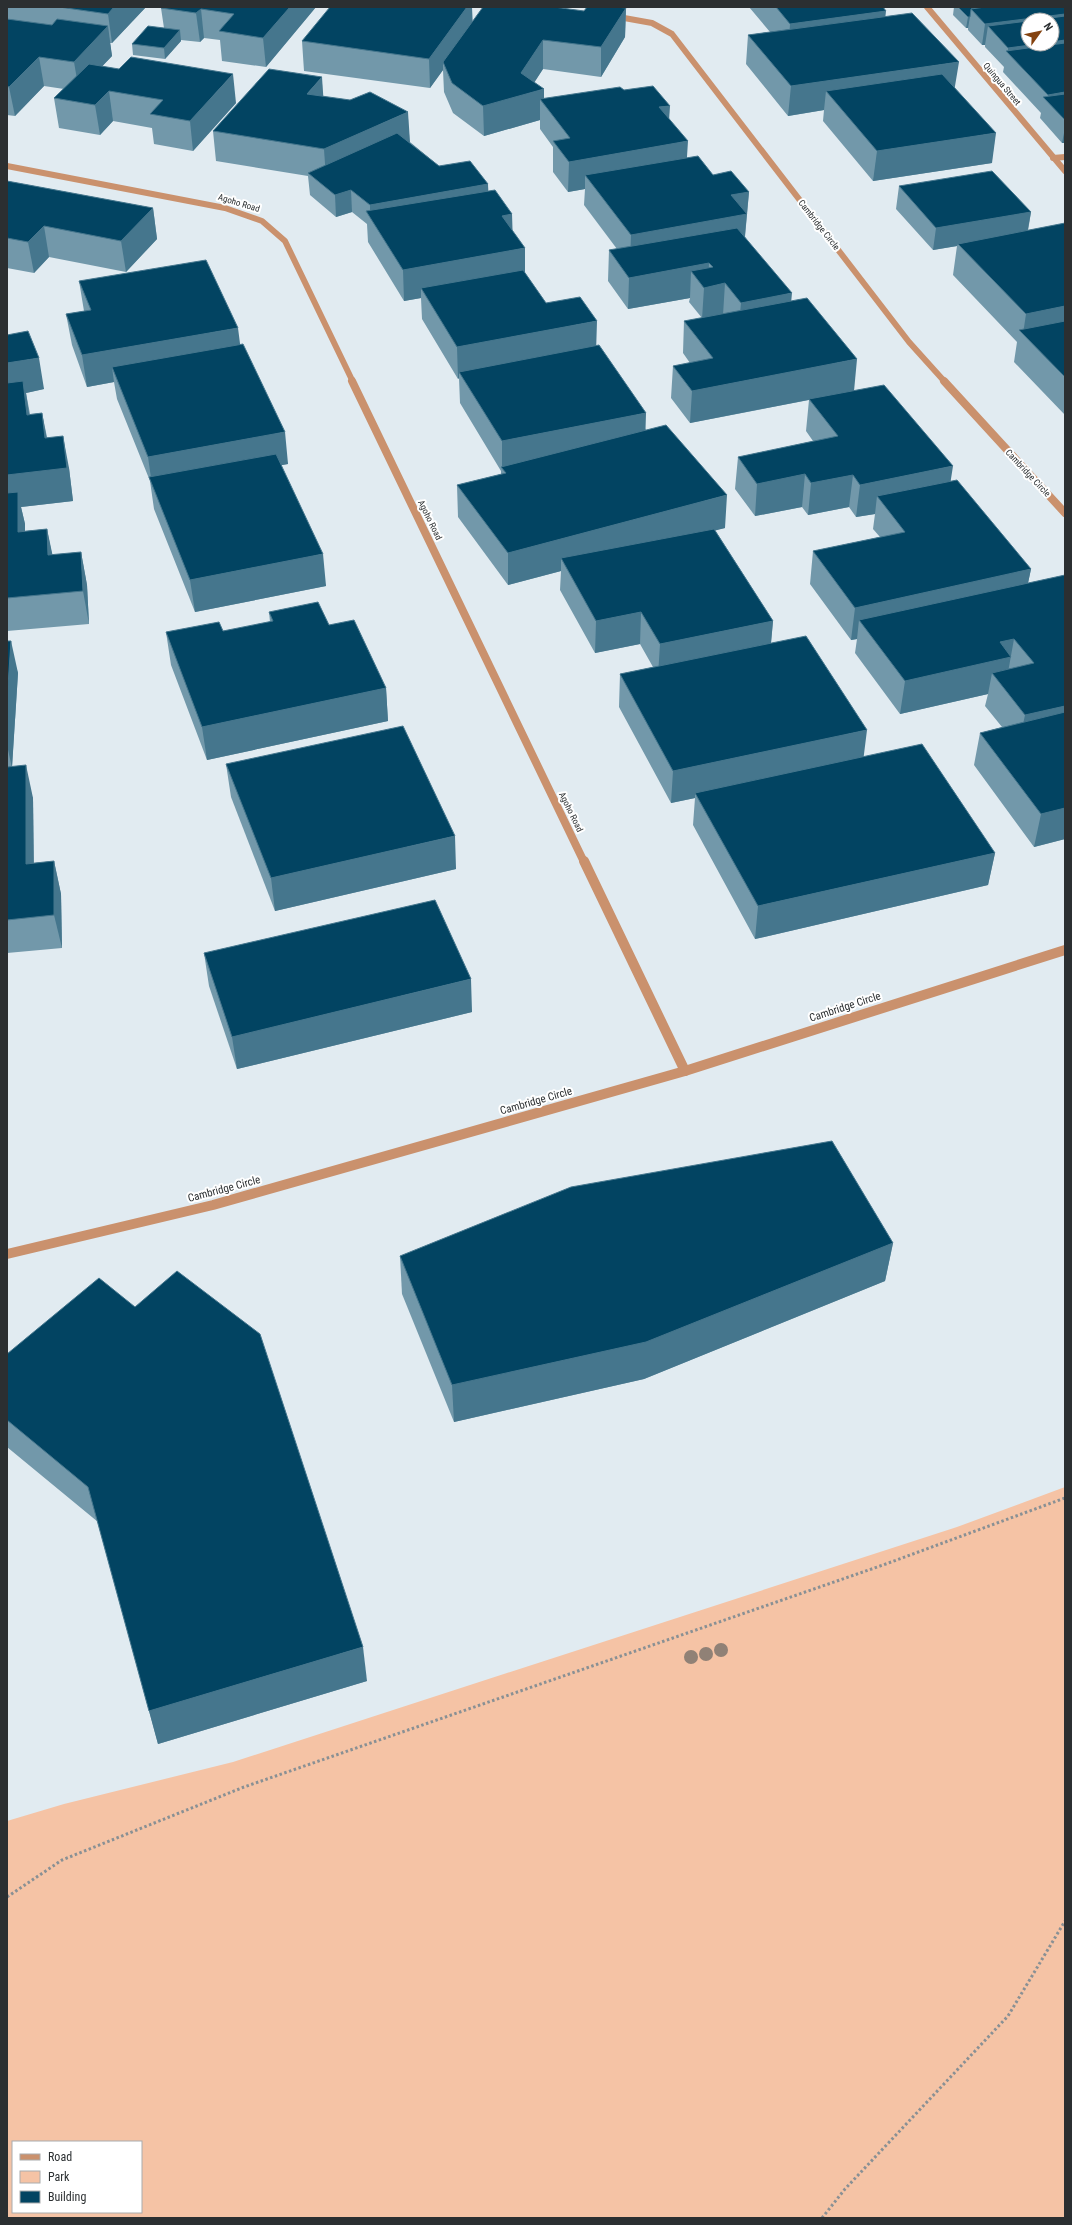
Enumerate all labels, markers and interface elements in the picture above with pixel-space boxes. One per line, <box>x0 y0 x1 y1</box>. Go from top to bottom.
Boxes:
north arrow <box>1020 12 1060 52</box>
text: N <box>1041 20 1055 33</box>
street label: Quingua Street <box>981 61 1023 108</box>
street label: Agoho Road <box>217 192 261 214</box>
street label: Cambridge Circle <box>796 198 842 252</box>
street label: Cambridge Circle <box>1004 447 1052 499</box>
street label: Agoho Road <box>416 498 444 542</box>
street label: Agoho Road <box>557 790 585 834</box>
street label: Cambridge Circle <box>808 989 882 1025</box>
street label: Cambridge Circle <box>498 1084 574 1118</box>
street label: Cambridge Circle <box>186 1173 262 1205</box>
legend <box>12 2141 142 2213</box>
text: Road <box>48 2150 72 2164</box>
text: Park <box>48 2170 70 2184</box>
text: Building <box>48 2190 86 2204</box>

